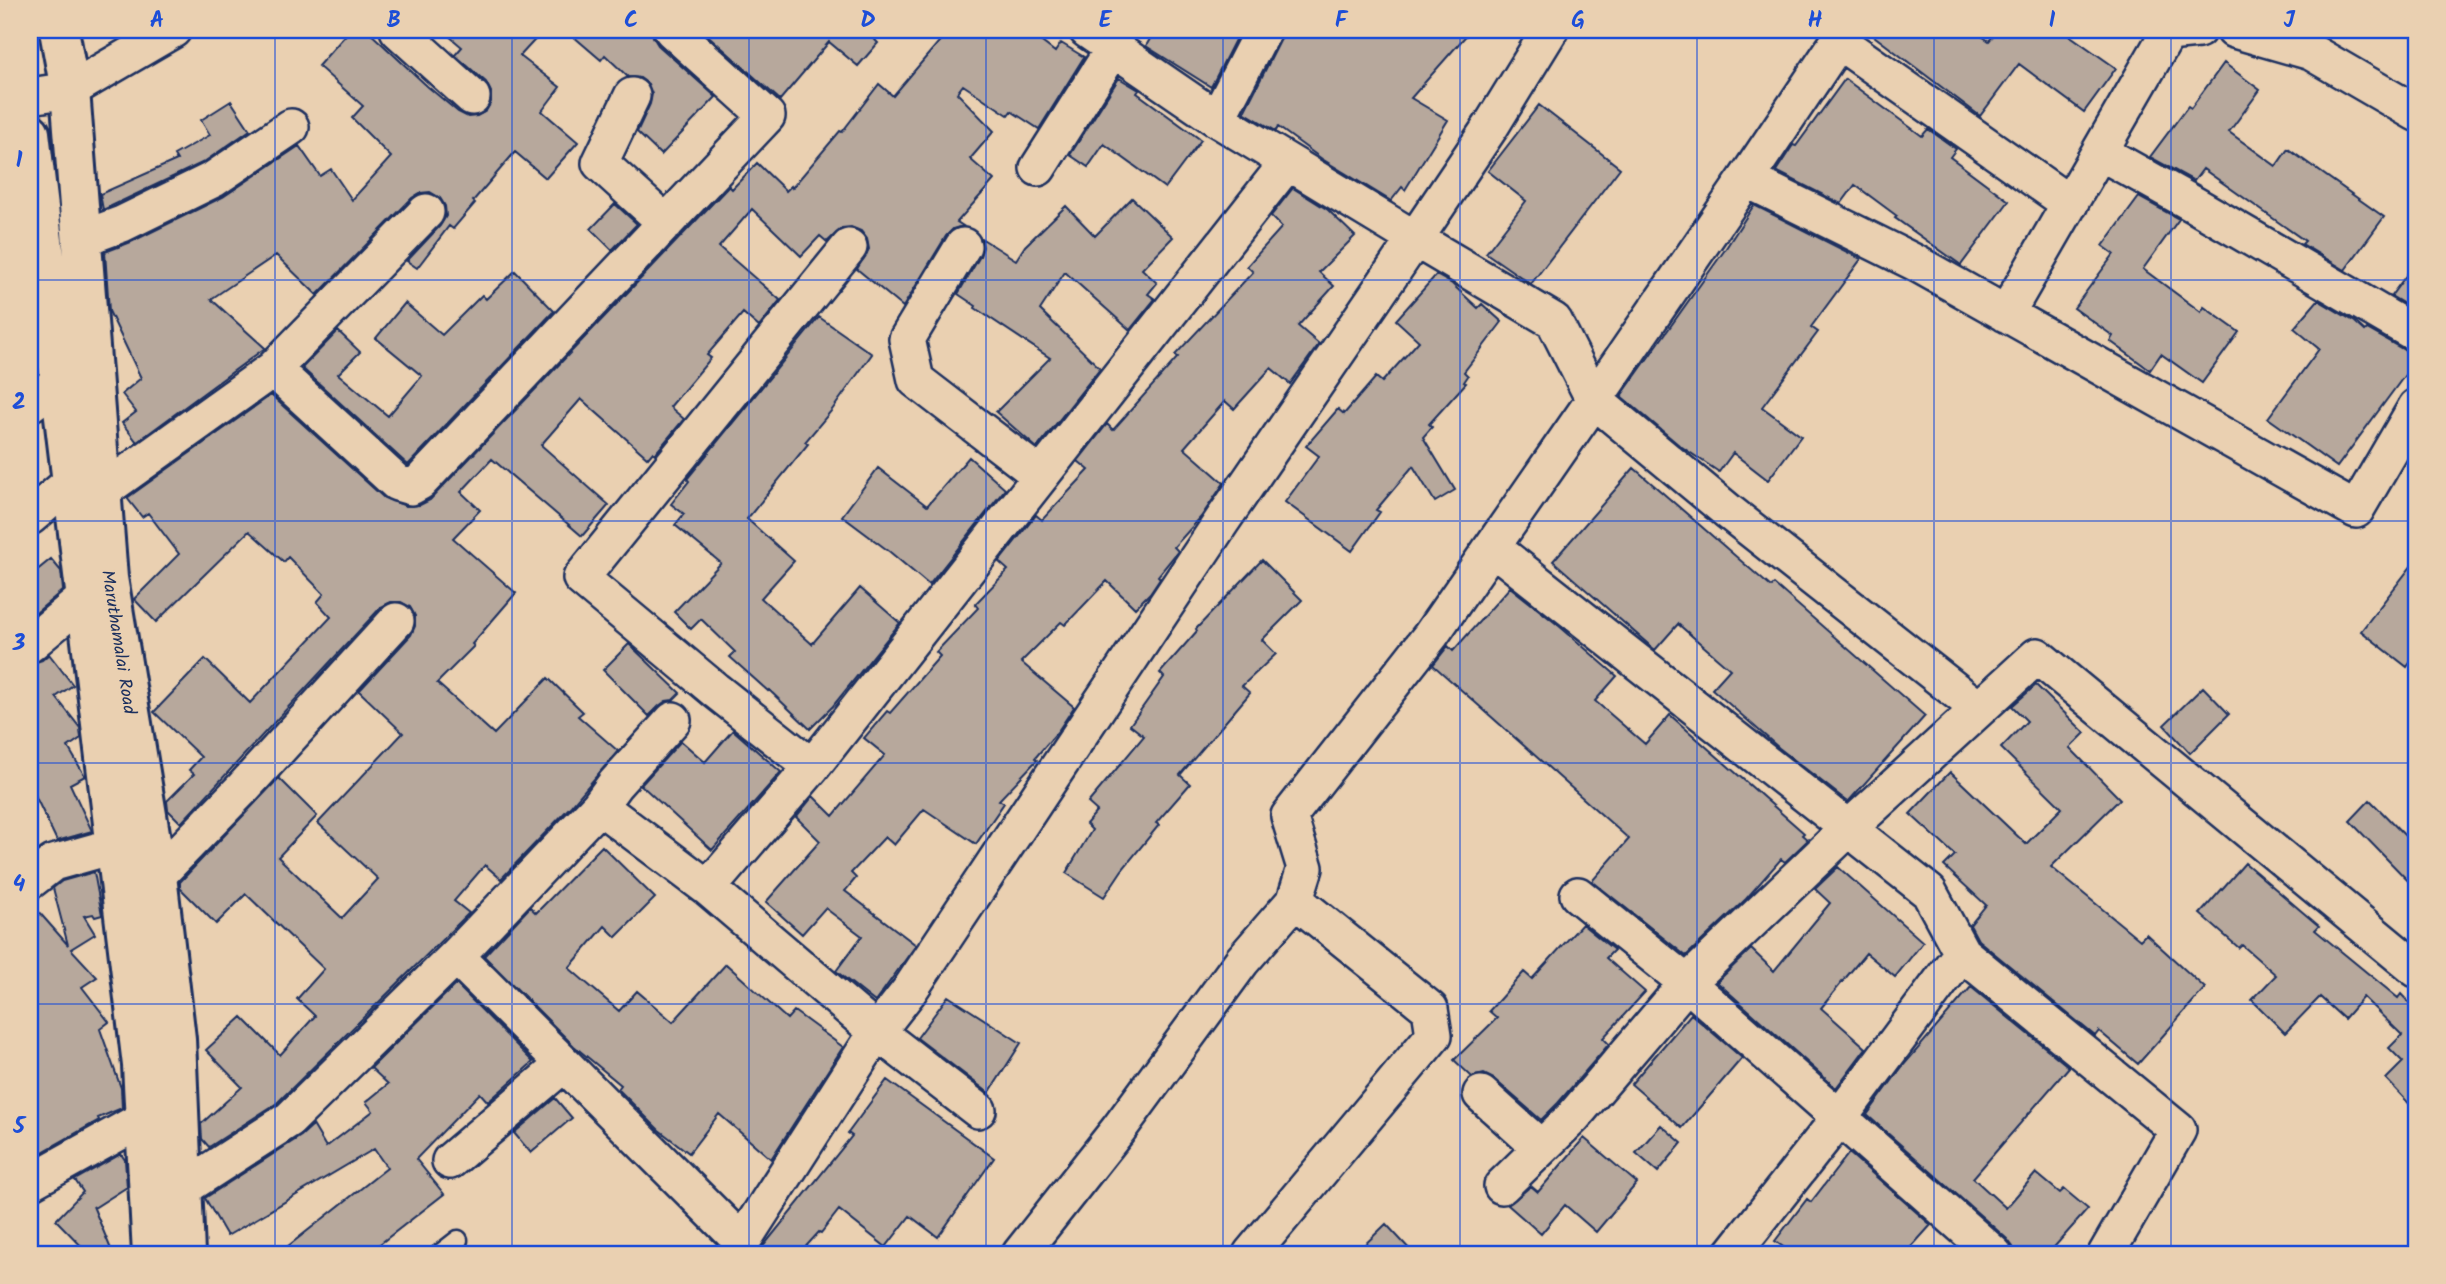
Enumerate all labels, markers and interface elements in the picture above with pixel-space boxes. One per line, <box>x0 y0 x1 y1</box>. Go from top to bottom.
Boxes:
text: A <box>150 3 164 39</box>
text: B <box>387 3 401 39</box>
text: C <box>624 3 638 39</box>
text: D <box>860 3 876 39</box>
text: E <box>1099 3 1113 39</box>
text: F <box>1335 3 1349 39</box>
text: G <box>1571 3 1585 39</box>
text: H <box>1808 3 1823 39</box>
text: I <box>2048 3 2056 39</box>
text: J <box>2283 3 2295 39</box>
text: 1 <box>16 143 23 179</box>
text: 2 <box>12 385 26 421</box>
street label: Maruthamalai Road <box>92 568 143 717</box>
text: 3 <box>12 626 26 662</box>
text: 4 <box>13 867 26 903</box>
text: 5 <box>12 1109 27 1145</box>

